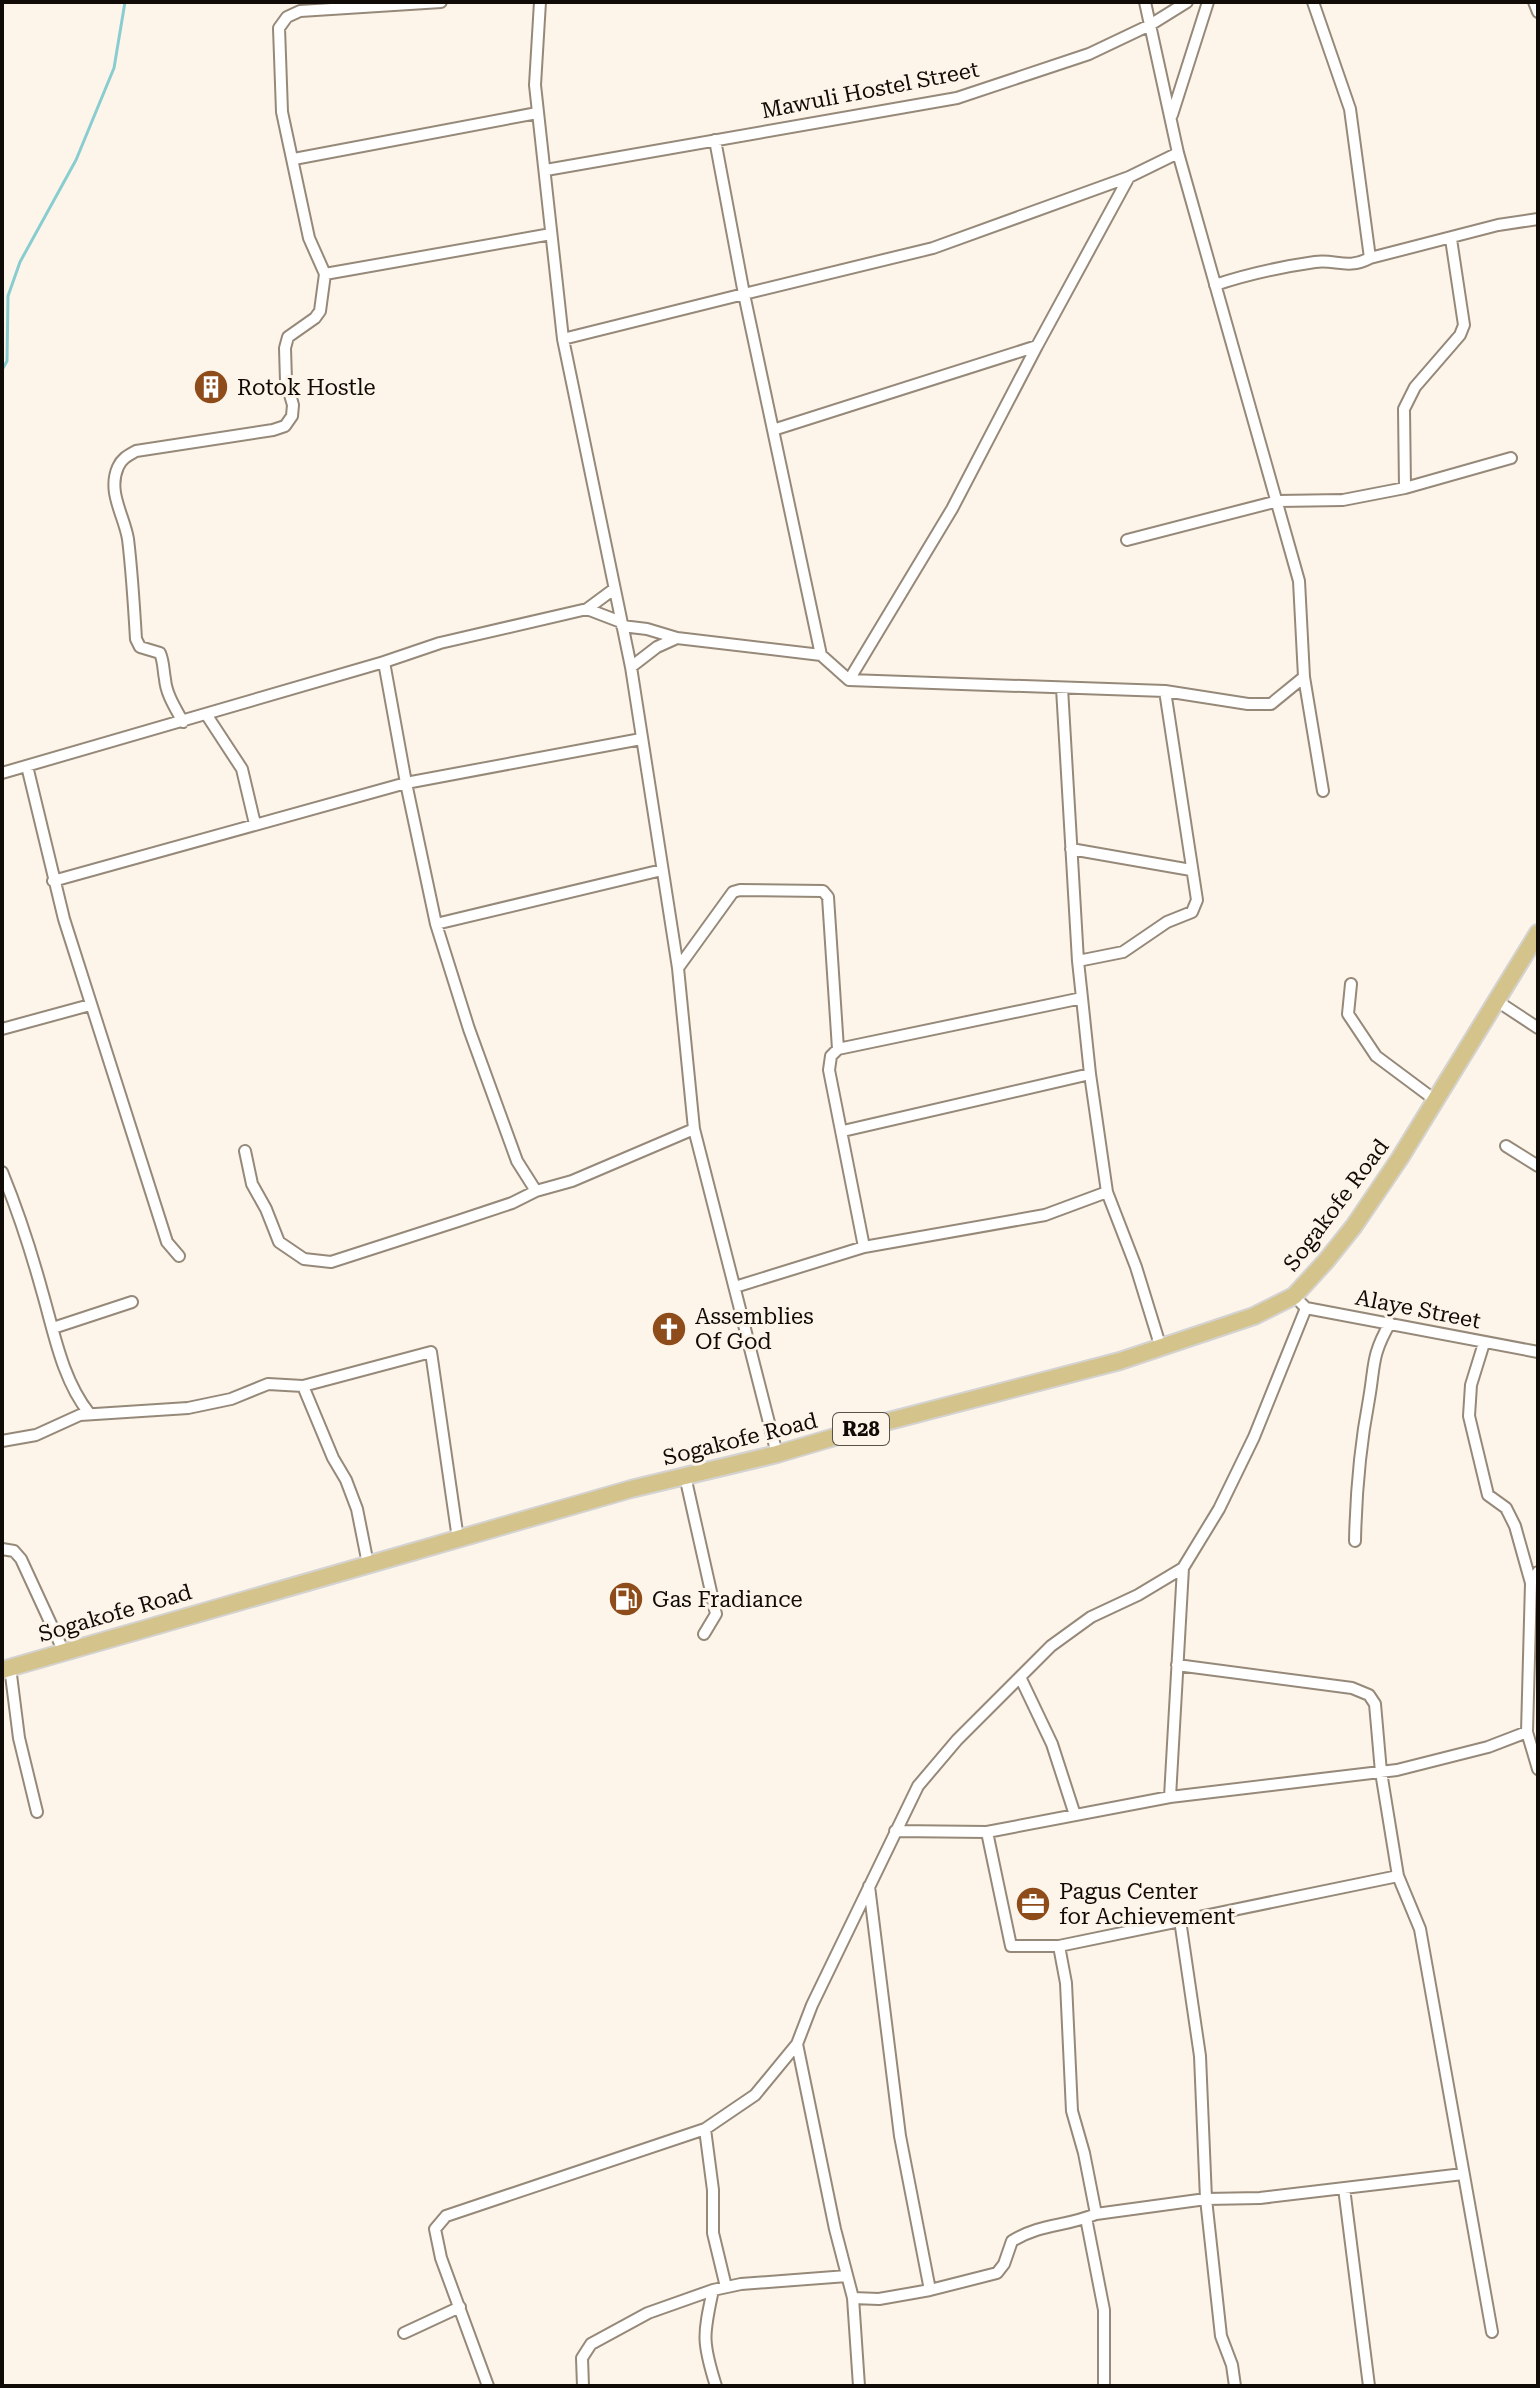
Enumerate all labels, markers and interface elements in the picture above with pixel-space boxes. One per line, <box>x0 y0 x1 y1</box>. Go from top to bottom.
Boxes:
street label: Mawuli Hostel Street <box>759 57 981 123</box>
building icon: Rotok Hostle <box>192 368 230 406</box>
place label: Rotok Hostle <box>237 375 376 400</box>
street label: Sogakofe Road <box>1278 1134 1394 1276</box>
street label: Alaye Street <box>1353 1285 1483 1333</box>
place label: Assemblies Of God <box>695 1304 814 1354</box>
church icon: Assemblies Of God <box>650 1310 688 1348</box>
street label: Sogakofe Road <box>660 1408 820 1470</box>
road number: R28 <box>833 1413 889 1445</box>
street label: Sogakofe Road <box>35 1579 195 1647</box>
fuel station icon: Gas Fradiance <box>607 1580 645 1618</box>
place label: Gas Fradiance <box>652 1587 803 1612</box>
place label: Pagus Center for Achievement <box>1059 1879 1235 1929</box>
office icon: Pagus Center for Achievement <box>1014 1885 1052 1923</box>

